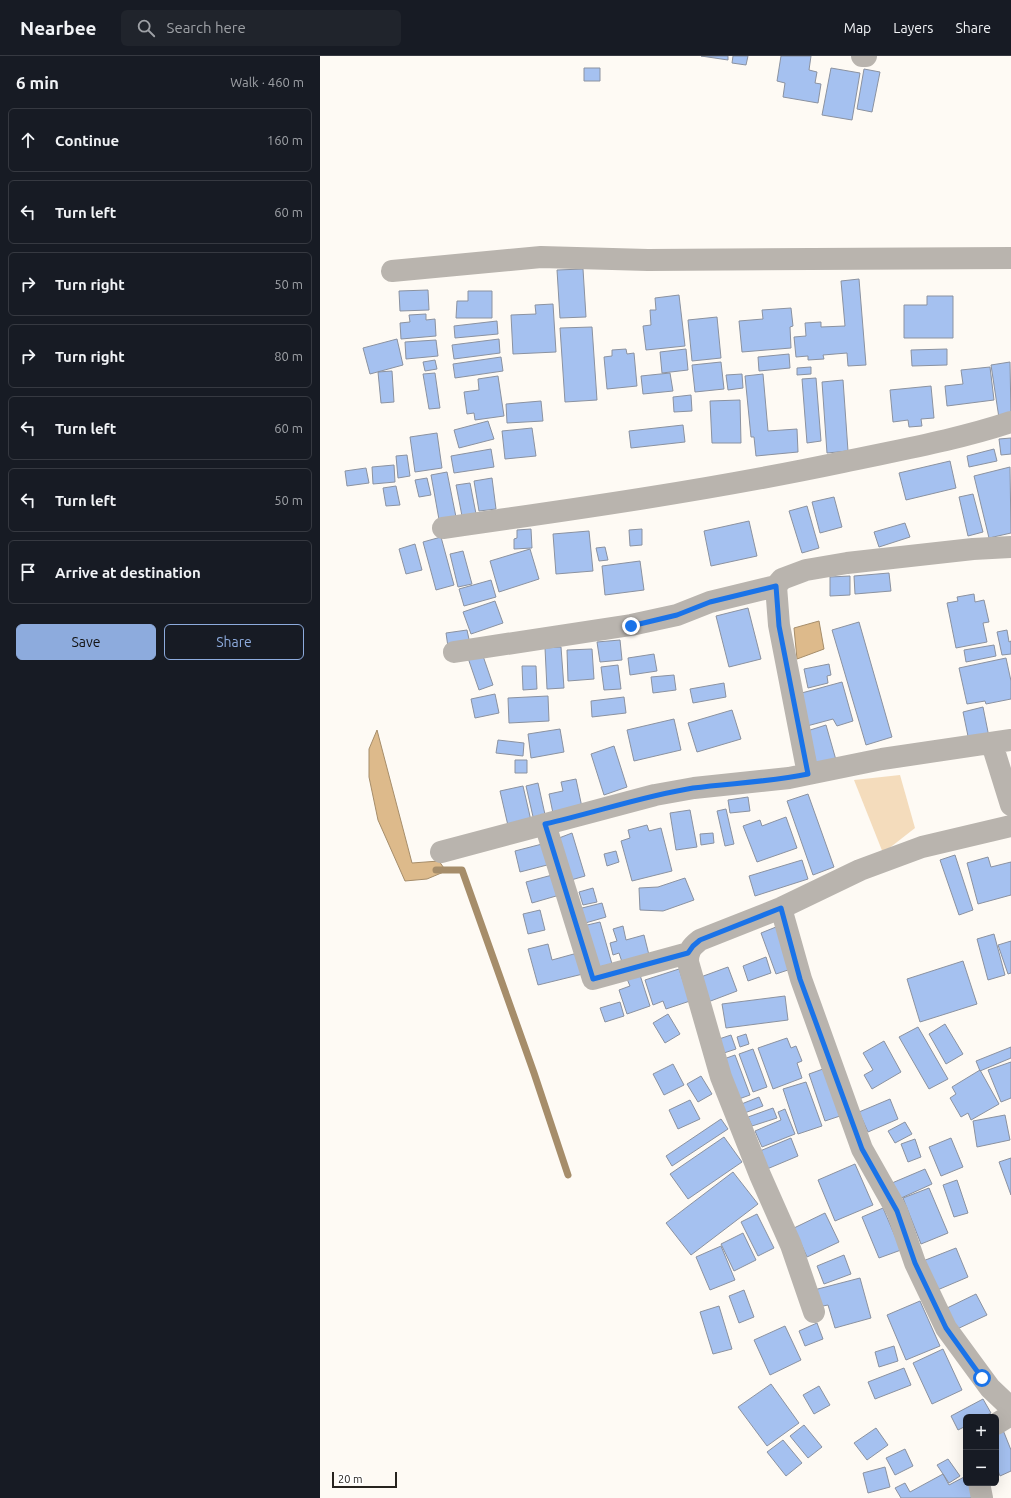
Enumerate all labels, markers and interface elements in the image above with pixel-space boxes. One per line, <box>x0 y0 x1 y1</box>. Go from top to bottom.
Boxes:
search box <box>121 10 401 46</box>
text: Nearbee <box>20 17 97 39</box>
icon: search <box>135 17 157 39</box>
text: Search here <box>167 19 246 36</box>
text: Map <box>844 20 871 36</box>
text: Layers <box>893 20 933 36</box>
text: Share <box>955 20 991 36</box>
text: 6 min <box>16 73 59 92</box>
text: Walk · 460 m <box>230 75 304 89</box>
icon: ahead <box>17 129 39 151</box>
text: Continue <box>55 132 119 149</box>
text: 160 m <box>267 133 303 147</box>
icon: left <box>17 201 39 223</box>
text: Turn left <box>55 204 116 221</box>
text: 60 m <box>274 205 303 219</box>
icon: right <box>17 273 39 295</box>
text: Turn right <box>55 276 125 293</box>
text: 50 m <box>274 277 303 291</box>
icon: right <box>17 345 39 367</box>
text: Turn right <box>55 348 125 365</box>
text: 80 m <box>274 349 303 363</box>
icon: left <box>17 417 39 439</box>
text: Turn left <box>55 420 116 437</box>
text: 60 m <box>274 421 303 435</box>
icon: left <box>17 489 39 511</box>
text: Turn left <box>55 492 116 509</box>
text: 50 m <box>274 493 303 507</box>
icon: arrive <box>17 561 39 583</box>
text: Arrive at destination <box>55 564 201 581</box>
route end <box>622 617 640 635</box>
button: Save <box>16 624 156 660</box>
button: Share <box>164 624 304 660</box>
route start <box>973 1369 991 1387</box>
map controls <box>963 1414 999 1486</box>
button: + <box>963 1414 999 1450</box>
button: − <box>963 1450 999 1486</box>
scale bar <box>332 1470 397 1489</box>
text: 20 m <box>338 1473 362 1485</box>

